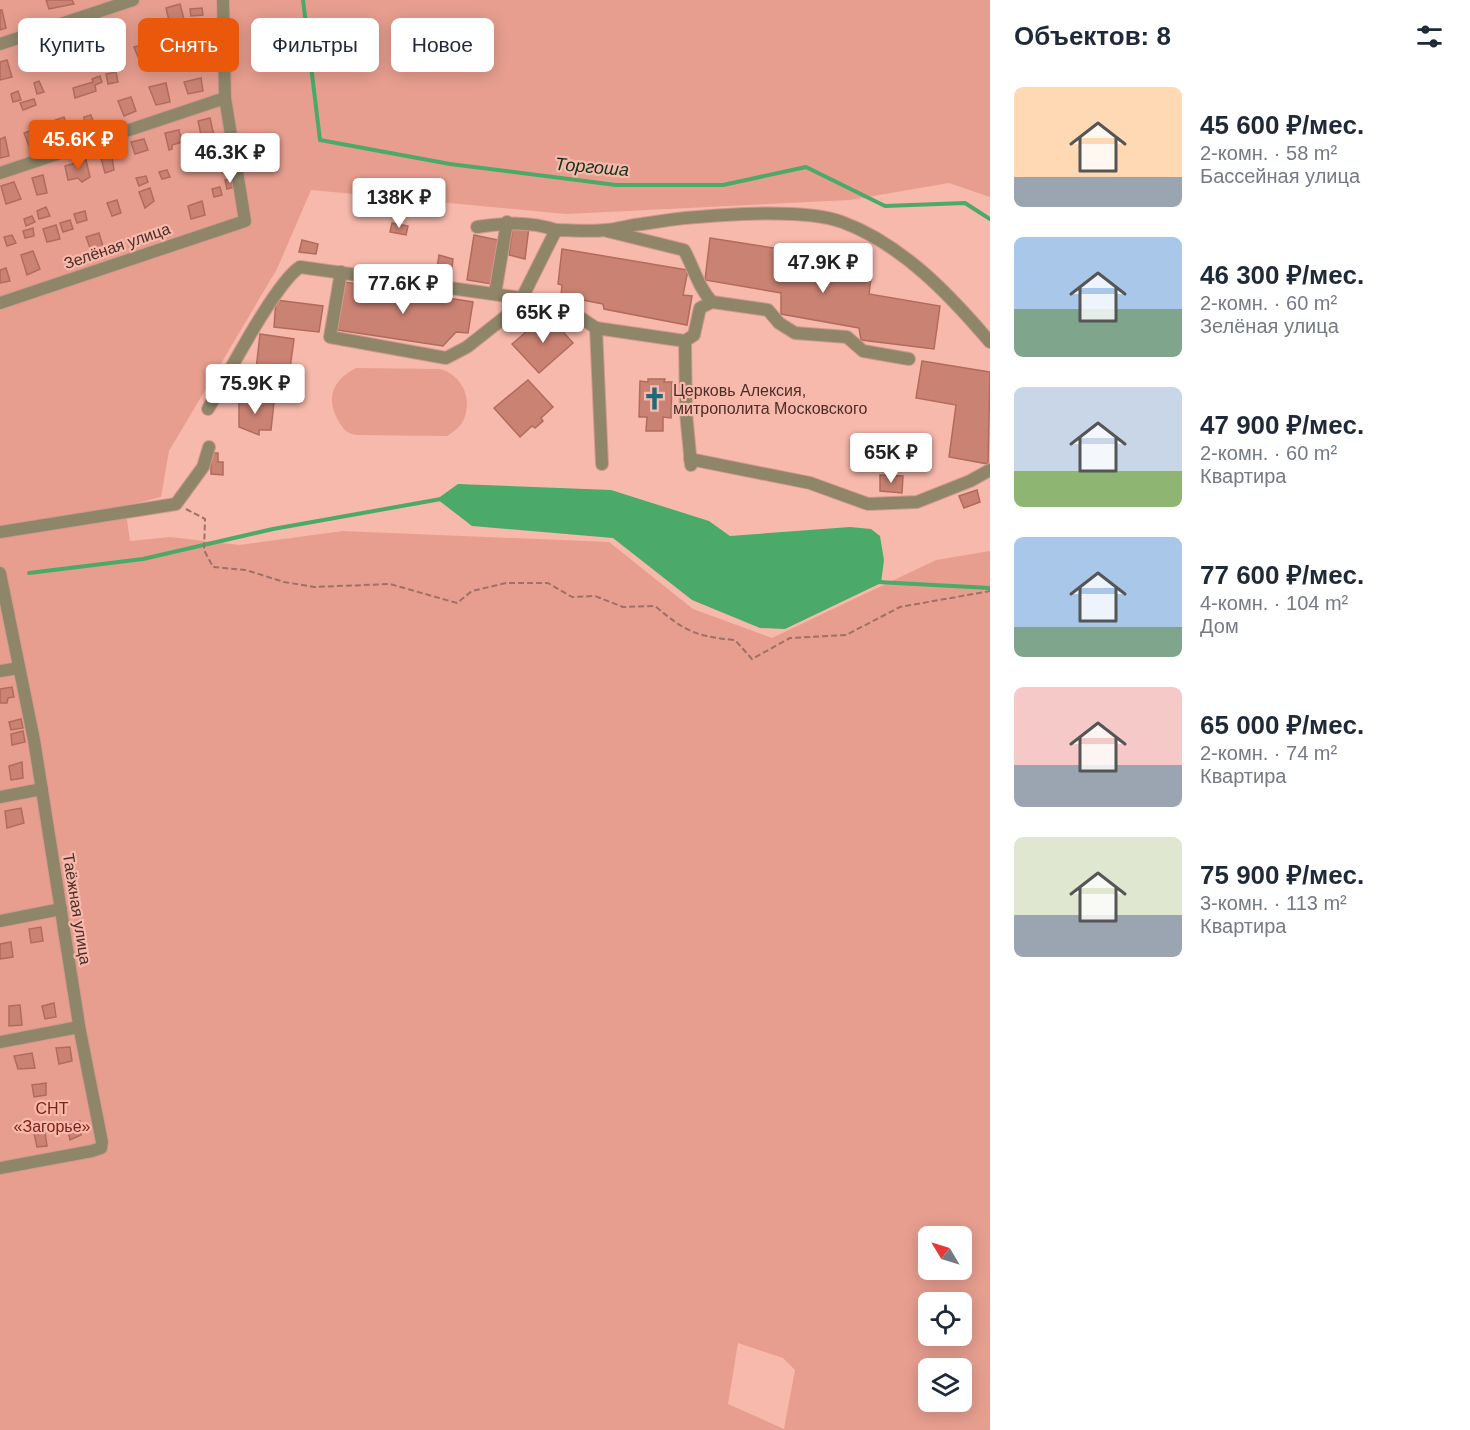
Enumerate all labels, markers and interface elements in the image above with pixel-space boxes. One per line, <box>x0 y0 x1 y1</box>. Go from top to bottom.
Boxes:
chip: Купить <box>18 18 126 72</box>
chip: Снять <box>138 18 239 72</box>
chip: Фильтры <box>251 18 379 72</box>
chip: Новое <box>391 18 494 72</box>
icon: filters <box>1413 20 1446 53</box>
text: Объектов: 8 <box>1014 21 1171 51</box>
text: 45 600 ₽/мес. <box>1200 110 1364 140</box>
icon: home <box>1062 111 1134 183</box>
pin: 45.6K ₽ <box>23 120 133 171</box>
text: 45.6K ₽ <box>43 128 113 150</box>
pin: 46.3K ₽ <box>175 133 285 184</box>
text: 46.3K ₽ <box>195 141 265 163</box>
text: 2-комн. · 58 m² <box>1200 142 1337 164</box>
water label: Торгоша <box>554 154 630 180</box>
text: Бассейная улица <box>1200 165 1360 187</box>
pin: 138K ₽ <box>350 178 448 229</box>
text: 138K ₽ <box>366 186 432 208</box>
street label: Зелёная улица <box>62 220 172 272</box>
pin: 47.9K ₽ <box>768 243 878 294</box>
text: 47.9K ₽ <box>788 251 858 273</box>
text: 46 300 ₽/мес. <box>1200 260 1364 290</box>
icon: home <box>1062 261 1134 333</box>
pin: 77.6K ₽ <box>348 264 458 315</box>
text: 77.6K ₽ <box>368 272 438 294</box>
text: 2-комн. · 60 m² <box>1200 292 1337 314</box>
pin: 65K ₽ <box>501 293 585 344</box>
text: 65K ₽ <box>516 301 570 323</box>
text: Зелёная улица <box>1200 315 1339 337</box>
pin: 75.9K ₽ <box>200 364 310 415</box>
text: 75.9K ₽ <box>220 372 290 394</box>
place label: Церковь Алексия, митрополита Московского <box>673 382 867 417</box>
church icon: Церковь Алексия, митрополита Московского <box>642 386 668 412</box>
text: 47 900 ₽/мес. <box>1200 410 1364 440</box>
icon: home <box>1062 411 1134 483</box>
pin: 65K ₽ <box>849 433 933 484</box>
text: 65K ₽ <box>864 441 918 463</box>
text: 2-комн. · 60 m² <box>1200 442 1337 464</box>
text: Квартира <box>1200 465 1286 487</box>
text: 77 600 ₽/мес. <box>1200 560 1364 590</box>
icon: home <box>1062 561 1134 633</box>
text: 4-комн. · 104 m² <box>1200 592 1348 614</box>
text: Дом <box>1200 615 1239 637</box>
text: 65 000 ₽/мес. <box>1200 710 1364 740</box>
icon: home <box>1062 711 1134 783</box>
text: 2-комн. · 74 m² <box>1200 742 1337 764</box>
text: Квартира <box>1200 765 1286 787</box>
street label: Таёжная улица <box>60 852 94 966</box>
text: 75 900 ₽/мес. <box>1200 860 1364 890</box>
icon: home <box>1062 861 1134 933</box>
text: 3-комн. · 113 m² <box>1200 892 1347 914</box>
text: Квартира <box>1200 915 1286 937</box>
park label: СНТ «Загорье» <box>14 1100 91 1135</box>
north arrow <box>918 1226 972 1280</box>
map controls <box>918 1226 972 1412</box>
button: locate <box>918 1292 972 1346</box>
button: layers <box>918 1358 972 1412</box>

